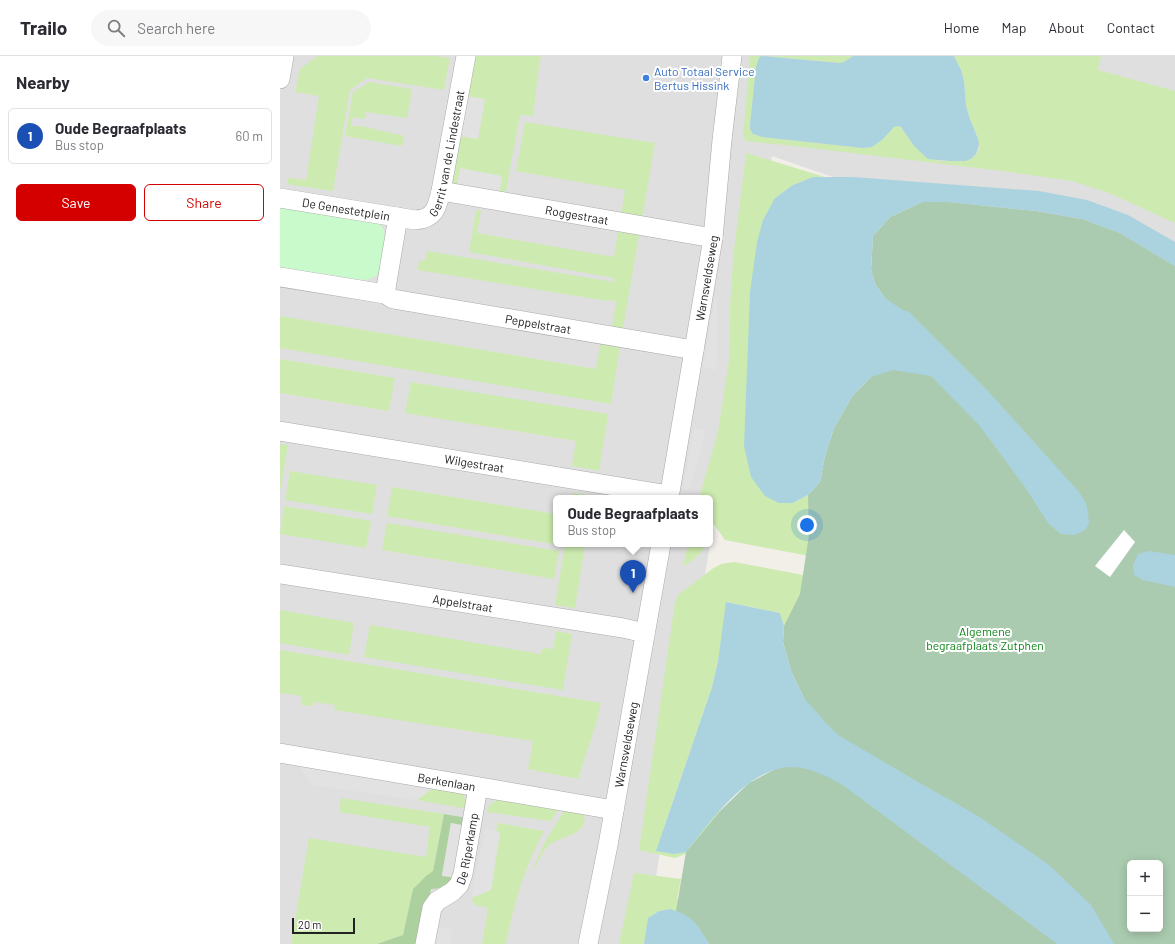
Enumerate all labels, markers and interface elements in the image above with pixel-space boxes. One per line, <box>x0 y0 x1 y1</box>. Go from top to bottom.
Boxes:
search box <box>91 10 371 46</box>
text: Trailo <box>20 16 67 39</box>
icon: search <box>105 17 127 39</box>
text: Search here <box>137 19 215 37</box>
text: Home <box>944 19 980 36</box>
text: Map <box>1002 19 1026 36</box>
text: About <box>1048 19 1085 36</box>
text: Contact <box>1107 19 1155 36</box>
place label: Auto Totaal Service Bertus Hissink <box>654 64 755 92</box>
text: Nearby <box>16 72 70 92</box>
marker: Auto Totaal Service Bertus Hissink <box>641 73 651 83</box>
street label: Gerrit van de Lindestraat <box>426 89 467 219</box>
text: Oude Begraafplaats <box>55 119 186 137</box>
text: 1 <box>28 128 32 144</box>
text: 60 m <box>236 128 263 144</box>
text: Bus stop <box>55 137 104 153</box>
button: Save <box>16 184 136 221</box>
button: Share <box>144 184 264 221</box>
street label: De Genestetplein <box>301 195 391 223</box>
street label: Roggestraat <box>544 202 610 227</box>
street label: Warnsveldseweg <box>692 234 720 322</box>
street label: Peppelstraat <box>504 311 572 336</box>
street label: Wilgestraat <box>444 451 505 475</box>
popup <box>553 495 713 547</box>
text: Oude Begraafplaats <box>567 504 699 522</box>
your location <box>797 515 817 535</box>
text: Bus stop <box>567 522 616 538</box>
pin: 1 <box>620 560 646 593</box>
street label: Appelstraat <box>432 591 494 614</box>
park label: Algemene begraafplaats Zutphen <box>926 624 1044 652</box>
street label: Warnsveldseweg <box>611 701 640 789</box>
street label: Berkenlaan <box>417 770 477 793</box>
street label: De Riperkamp <box>453 812 480 886</box>
map controls <box>1127 860 1163 932</box>
button: + <box>1127 860 1163 896</box>
button: − <box>1127 896 1163 932</box>
scale bar <box>292 916 355 935</box>
text: 20 m <box>298 918 321 931</box>

